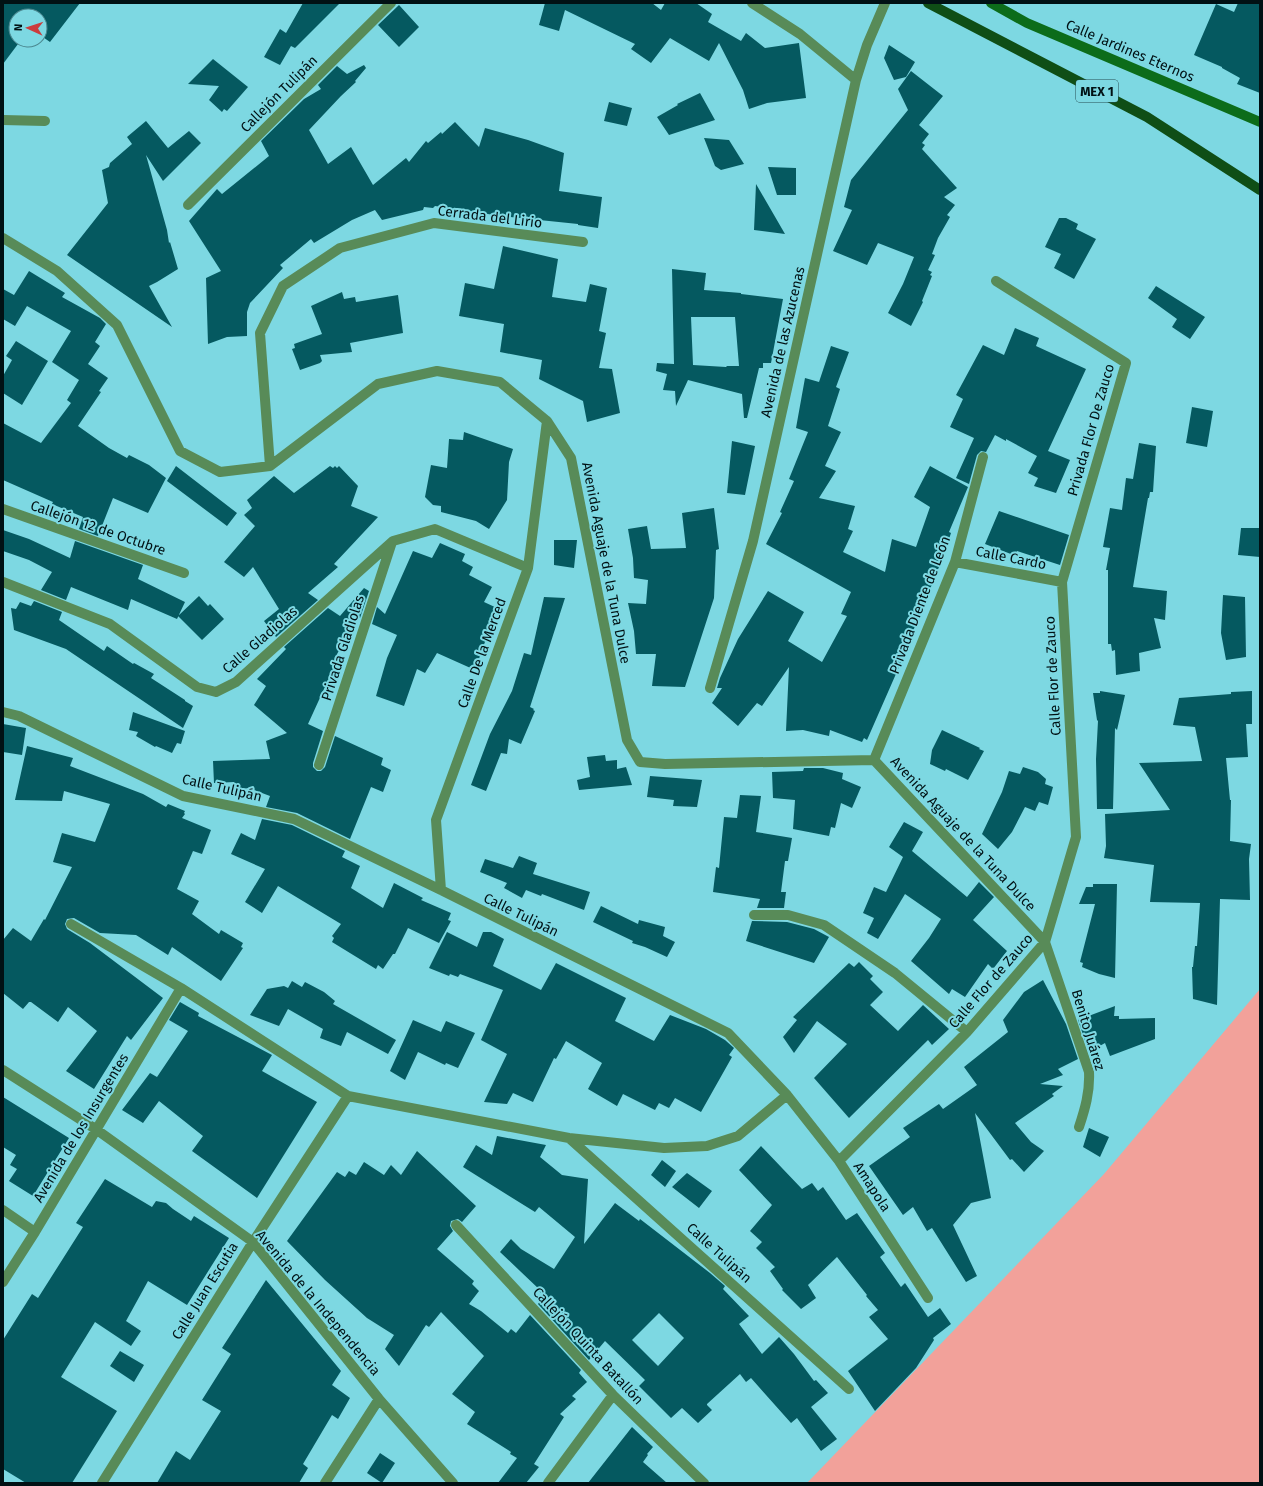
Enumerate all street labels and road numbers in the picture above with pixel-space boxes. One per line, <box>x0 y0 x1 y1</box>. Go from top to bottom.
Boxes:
street label: Calle Jardines Eternos <box>1063 16 1197 86</box>
street label: Callejón Tulipán <box>237 52 321 136</box>
road number: MEX 1 <box>1076 80 1118 102</box>
street label: Cerrada del Lirio <box>437 202 543 232</box>
street label: Avenida de las Azucenas <box>757 265 809 419</box>
street label: Privada Flor De Zauco <box>1064 362 1118 498</box>
street label: Avenida Aguaje de la Tuna Dulce <box>578 461 634 665</box>
street label: Callejón 12 de Octubre <box>28 497 168 559</box>
street label: Privada Diente de León <box>886 534 954 676</box>
street label: Calle Cardo <box>974 543 1048 573</box>
street label: Privada Gladiolas <box>318 593 368 703</box>
street label: Calle De la Merced <box>454 595 510 711</box>
street label: Calle Gladiolas <box>219 603 301 677</box>
street label: Calle Flor de Zauco <box>1041 616 1065 736</box>
street label: Avenida Aguaje de la Tuna Dulce <box>887 753 1039 915</box>
street label: Calle Tulipán <box>180 771 264 805</box>
street label: Calle Tulipán <box>481 889 561 941</box>
street label: Calle Flor de Zauco <box>945 930 1037 1032</box>
street label: Benito Juárez <box>1068 987 1108 1073</box>
street label: Avenida de los Insurgentes <box>30 1050 132 1206</box>
street label: Amapola <box>850 1159 894 1215</box>
street label: Calle Tulipán <box>683 1219 755 1287</box>
street label: Avenida de la Independencia <box>252 1227 384 1379</box>
street label: Calle Juan Escutia <box>168 1239 242 1343</box>
street label: Callejón Quinta Batallón <box>529 1284 647 1408</box>

